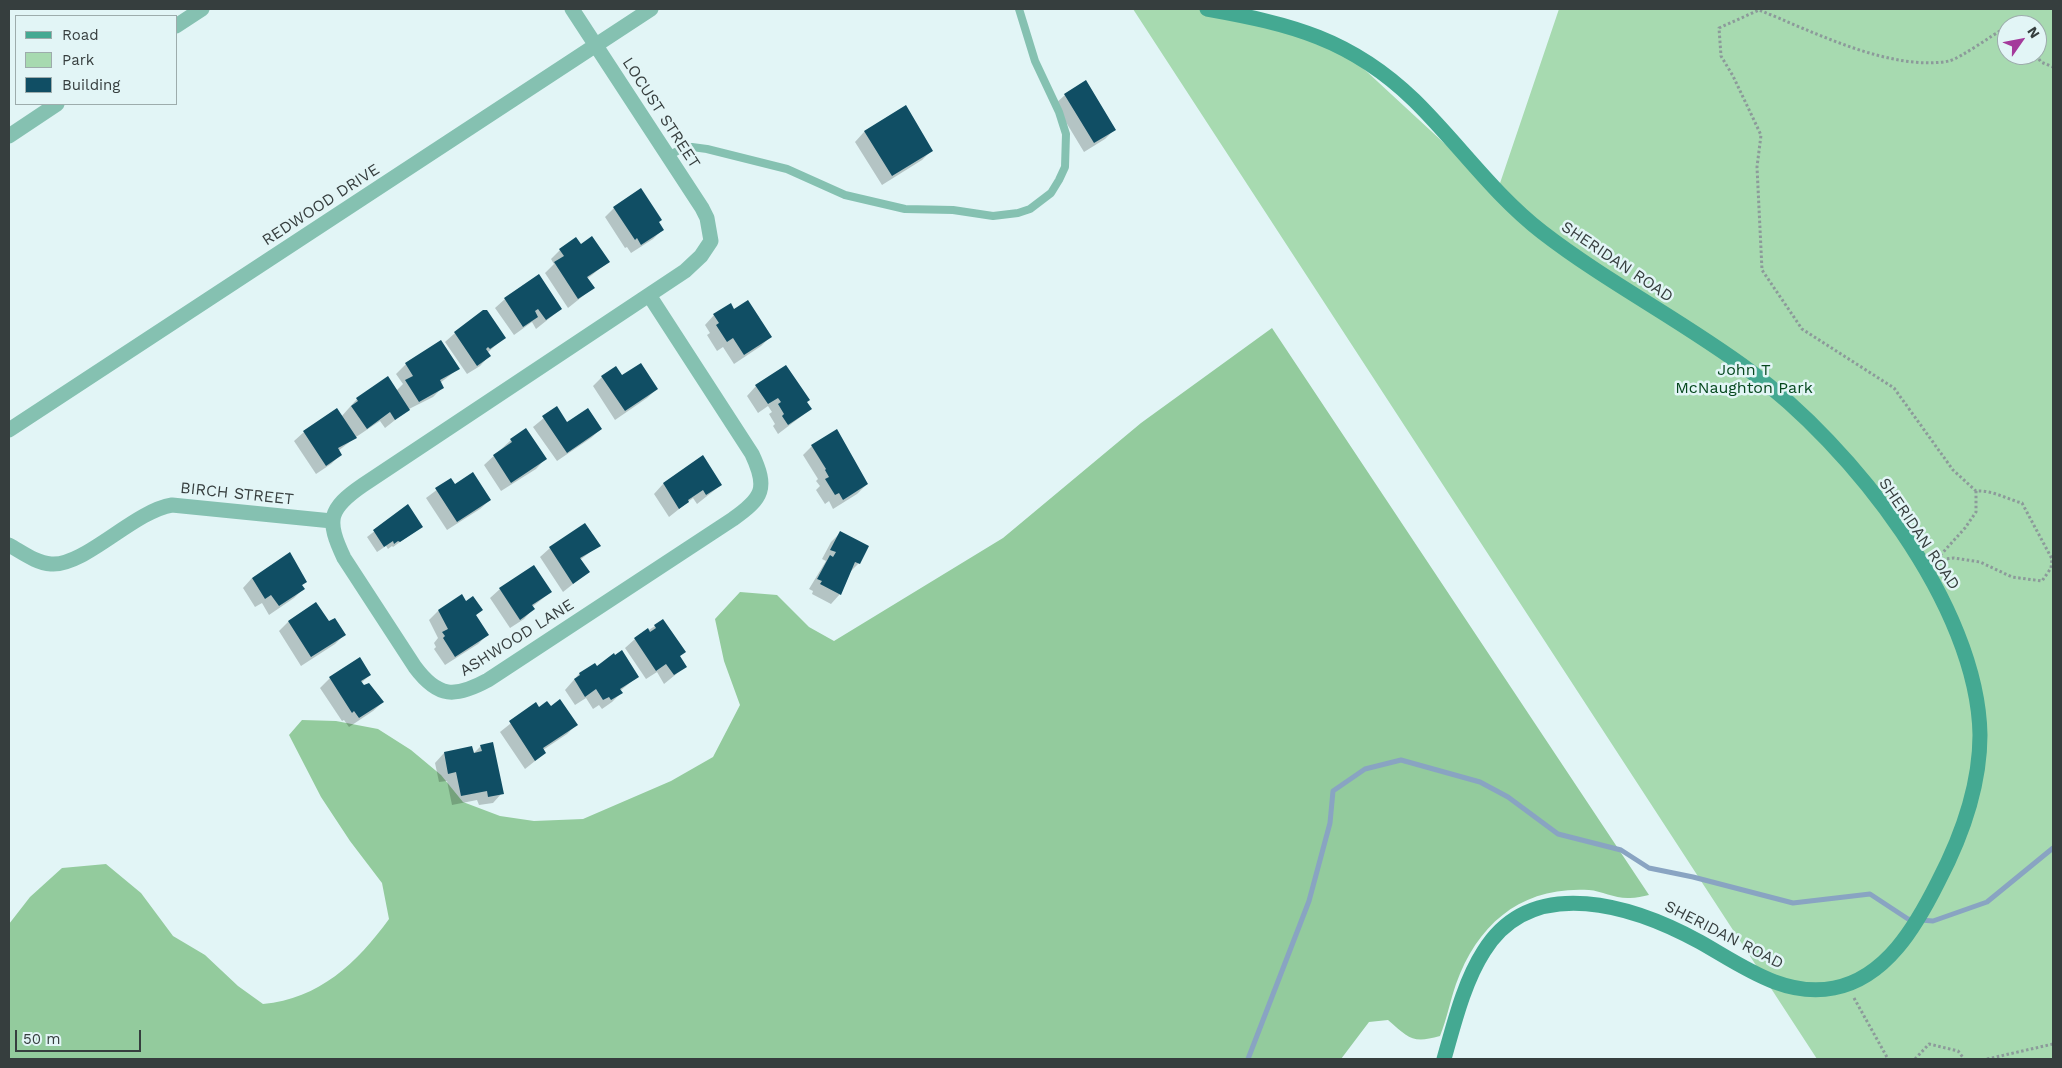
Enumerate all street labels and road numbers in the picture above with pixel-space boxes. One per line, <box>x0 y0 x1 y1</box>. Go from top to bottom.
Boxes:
street label: LOCUST STREET <box>618 54 704 172</box>
street label: REDWOOD DRIVE <box>259 160 383 250</box>
street label: SHERIDAN ROAD <box>1557 217 1677 307</box>
street label: SHERIDAN ROAD <box>1874 474 1964 594</box>
street label: BIRCH STREET <box>179 478 295 510</box>
street label: ASHWOOD LANE <box>456 595 578 681</box>
street label: SHERIDAN ROAD <box>1661 897 1787 973</box>

